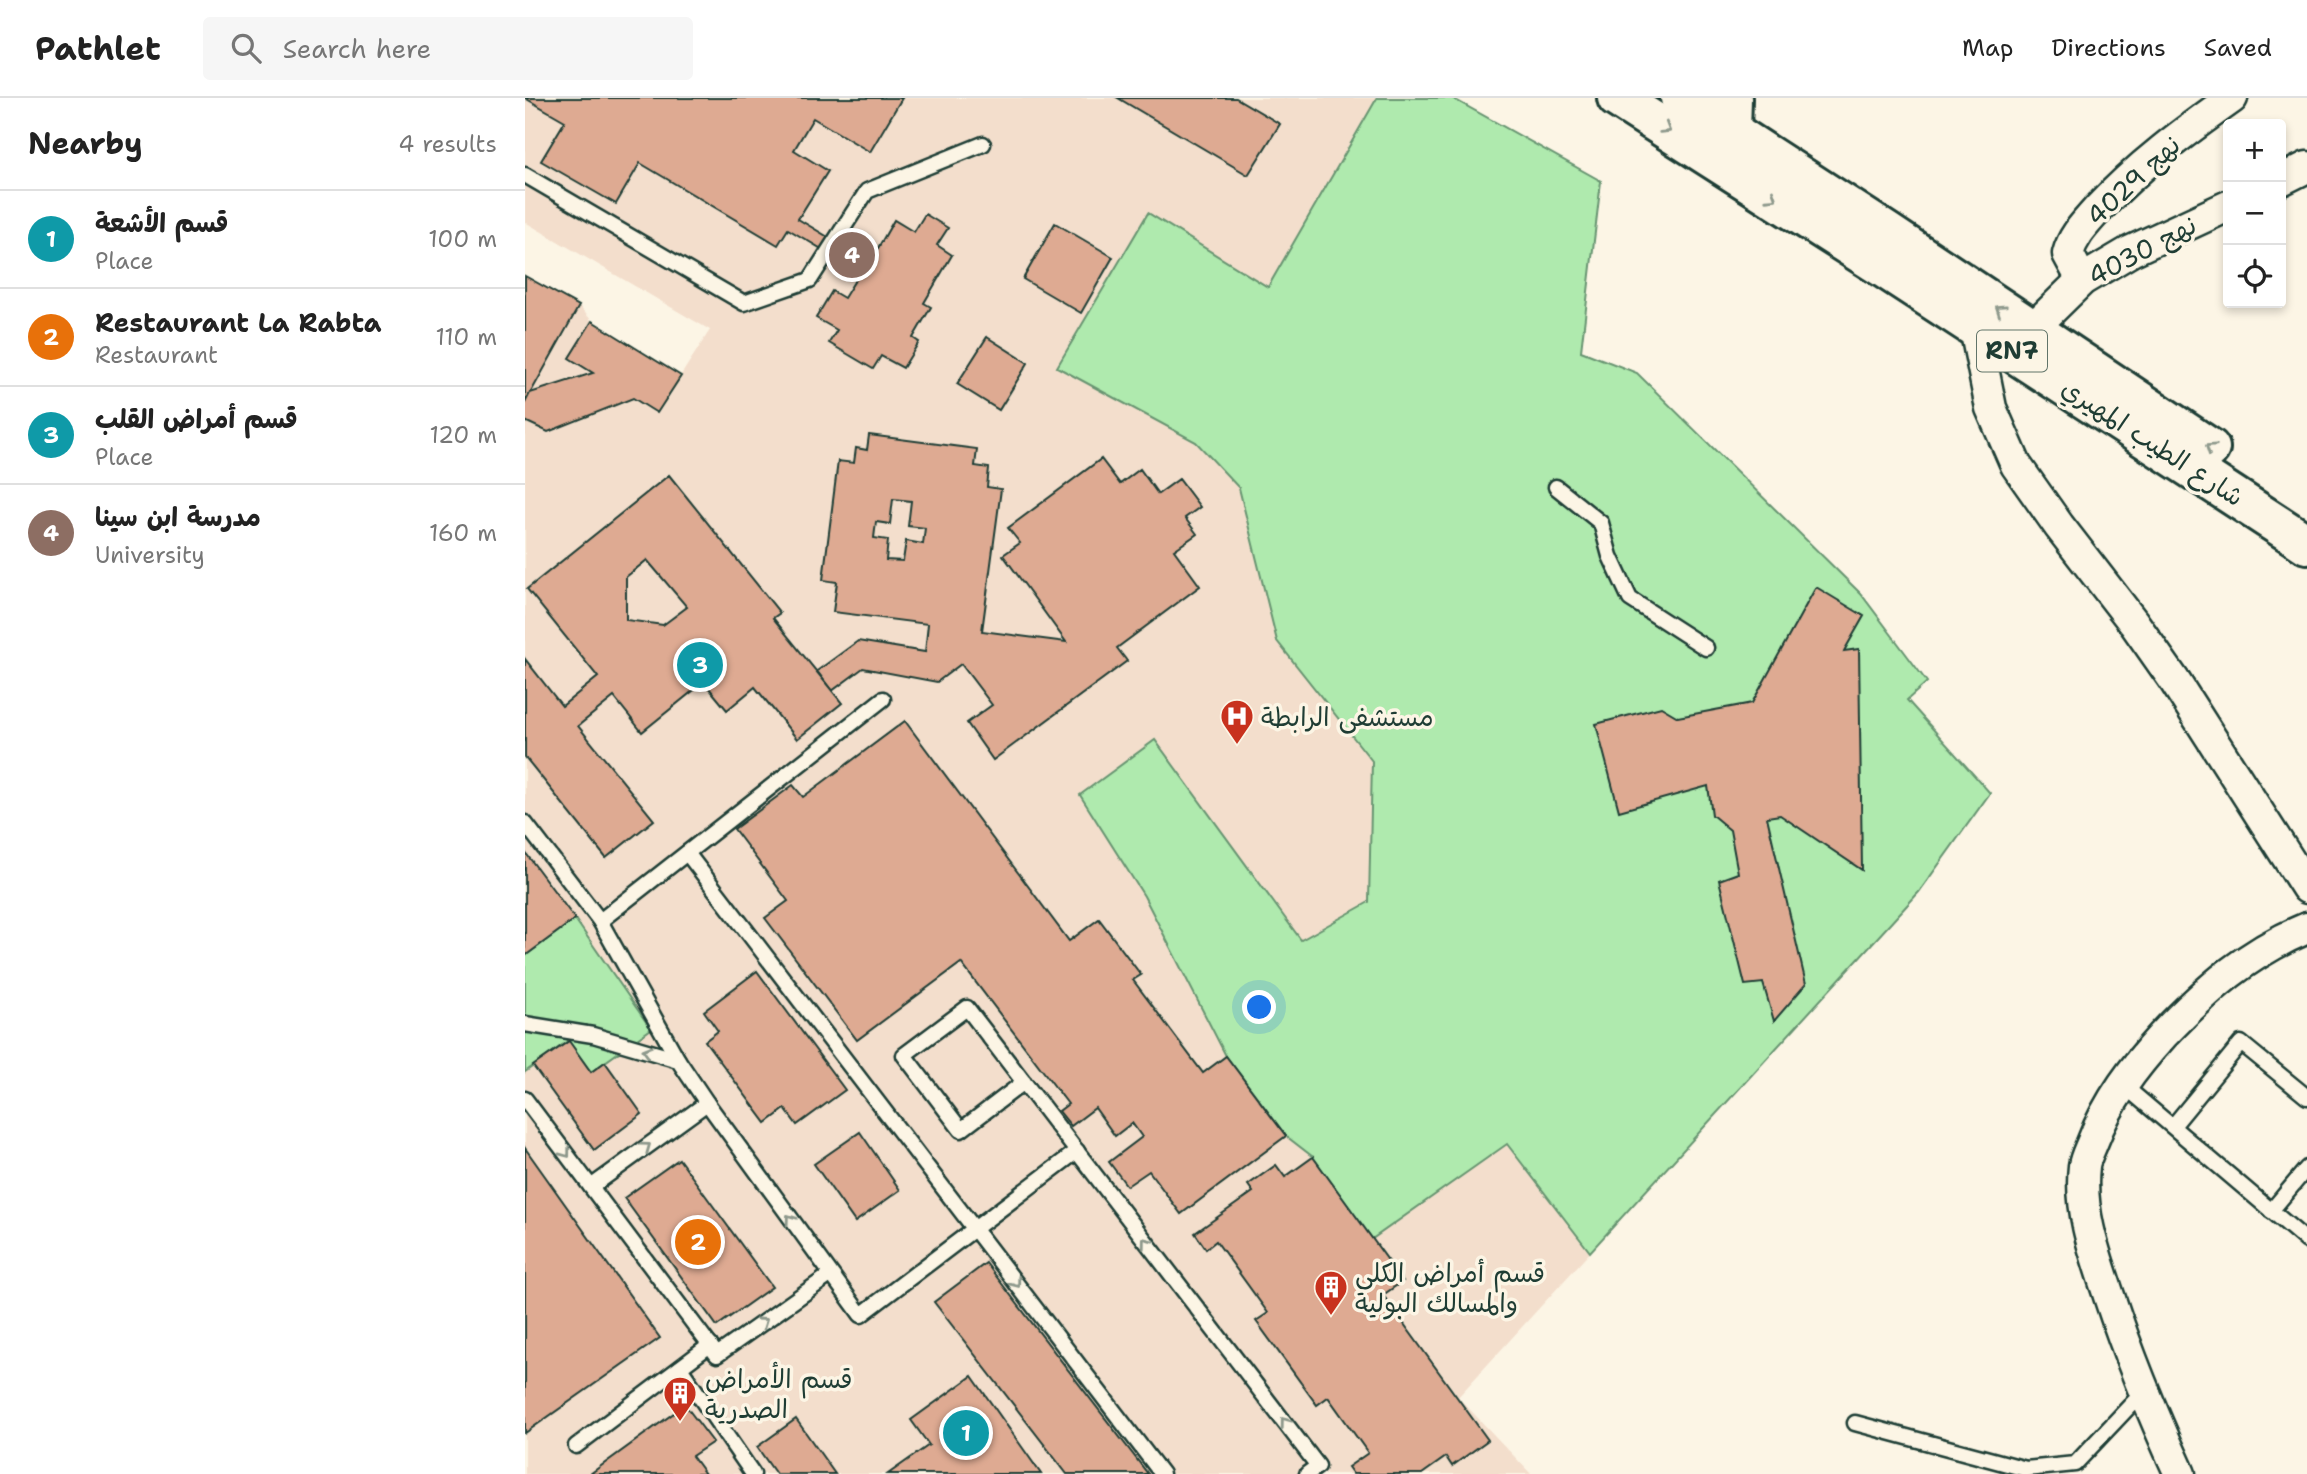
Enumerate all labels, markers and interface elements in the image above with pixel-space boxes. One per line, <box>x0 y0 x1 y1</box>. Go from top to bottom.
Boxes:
search box <box>203 17 693 80</box>
text: Pathlet <box>35 26 161 71</box>
icon: search <box>227 29 265 67</box>
text: Search here <box>283 31 431 66</box>
text: Map <box>1962 32 2013 64</box>
text: Directions <box>2051 32 2166 64</box>
text: Saved <box>2204 32 2272 64</box>
map controls <box>2223 119 2286 308</box>
button: + <box>2223 119 2286 182</box>
one-way arrow <box>1658 121 1671 134</box>
text: Nearby <box>28 123 143 164</box>
street label: نهج 4029 <box>2078 127 2188 233</box>
text: 4 results <box>398 129 497 159</box>
button: − <box>2223 182 2286 245</box>
one-way arrow <box>1765 188 1778 201</box>
text: قسم الأشعة <box>95 205 228 240</box>
street label: نهج 4030 <box>2082 207 2203 294</box>
text: 1 <box>46 224 56 254</box>
text: 100 m <box>428 224 497 254</box>
pin: 4 <box>829 229 875 281</box>
button: locate <box>2223 245 2286 308</box>
text: Place <box>95 246 154 276</box>
text: Restaurant La Rabta <box>95 305 382 340</box>
one-way arrow <box>1995 305 2008 317</box>
text: 2 <box>43 322 59 352</box>
text: 110 m <box>435 322 497 352</box>
road number: RN7 <box>1977 330 2047 372</box>
text: Restaurant <box>95 340 218 370</box>
street label: شارع الطيب المهيري <box>2054 370 2251 516</box>
text: قسم أمراض القلب <box>95 401 298 436</box>
text: 3 <box>43 420 59 450</box>
text: 120 m <box>429 420 497 450</box>
text: Place <box>95 442 154 472</box>
one-way arrow <box>2205 444 2218 457</box>
text: مدرسة ابن سينا <box>95 499 261 534</box>
text: 4 <box>43 518 59 548</box>
text: 160 m <box>429 518 497 548</box>
text: University <box>95 540 205 570</box>
pin: 3 <box>677 639 723 691</box>
hospital icon: مستشفى الرابطة <box>1218 697 1256 746</box>
place label: مستشفى الرابطة <box>1261 699 1434 734</box>
your location <box>1242 990 1276 1024</box>
one-way arrow <box>641 1044 653 1059</box>
one-way arrow <box>639 1143 651 1155</box>
one-way arrow <box>558 1145 570 1158</box>
one-way arrow <box>786 1214 798 1227</box>
pin: 2 <box>675 1216 721 1268</box>
one-way arrow <box>1142 1237 1155 1250</box>
place label: قسم أمراض الكلى والمسالك البولية <box>1355 1255 1545 1320</box>
building icon: قسم أمراض الكلى والمسالك البولية <box>1312 1268 1350 1317</box>
one-way arrow <box>1008 1275 1021 1287</box>
one-way arrow <box>755 1318 768 1330</box>
place label: قسم الأمراض الصدرية <box>705 1361 852 1426</box>
building icon: قسم الأمراض الصدرية <box>661 1374 699 1423</box>
pin: 1 <box>943 1407 989 1459</box>
one-way arrow <box>1280 1418 1293 1430</box>

